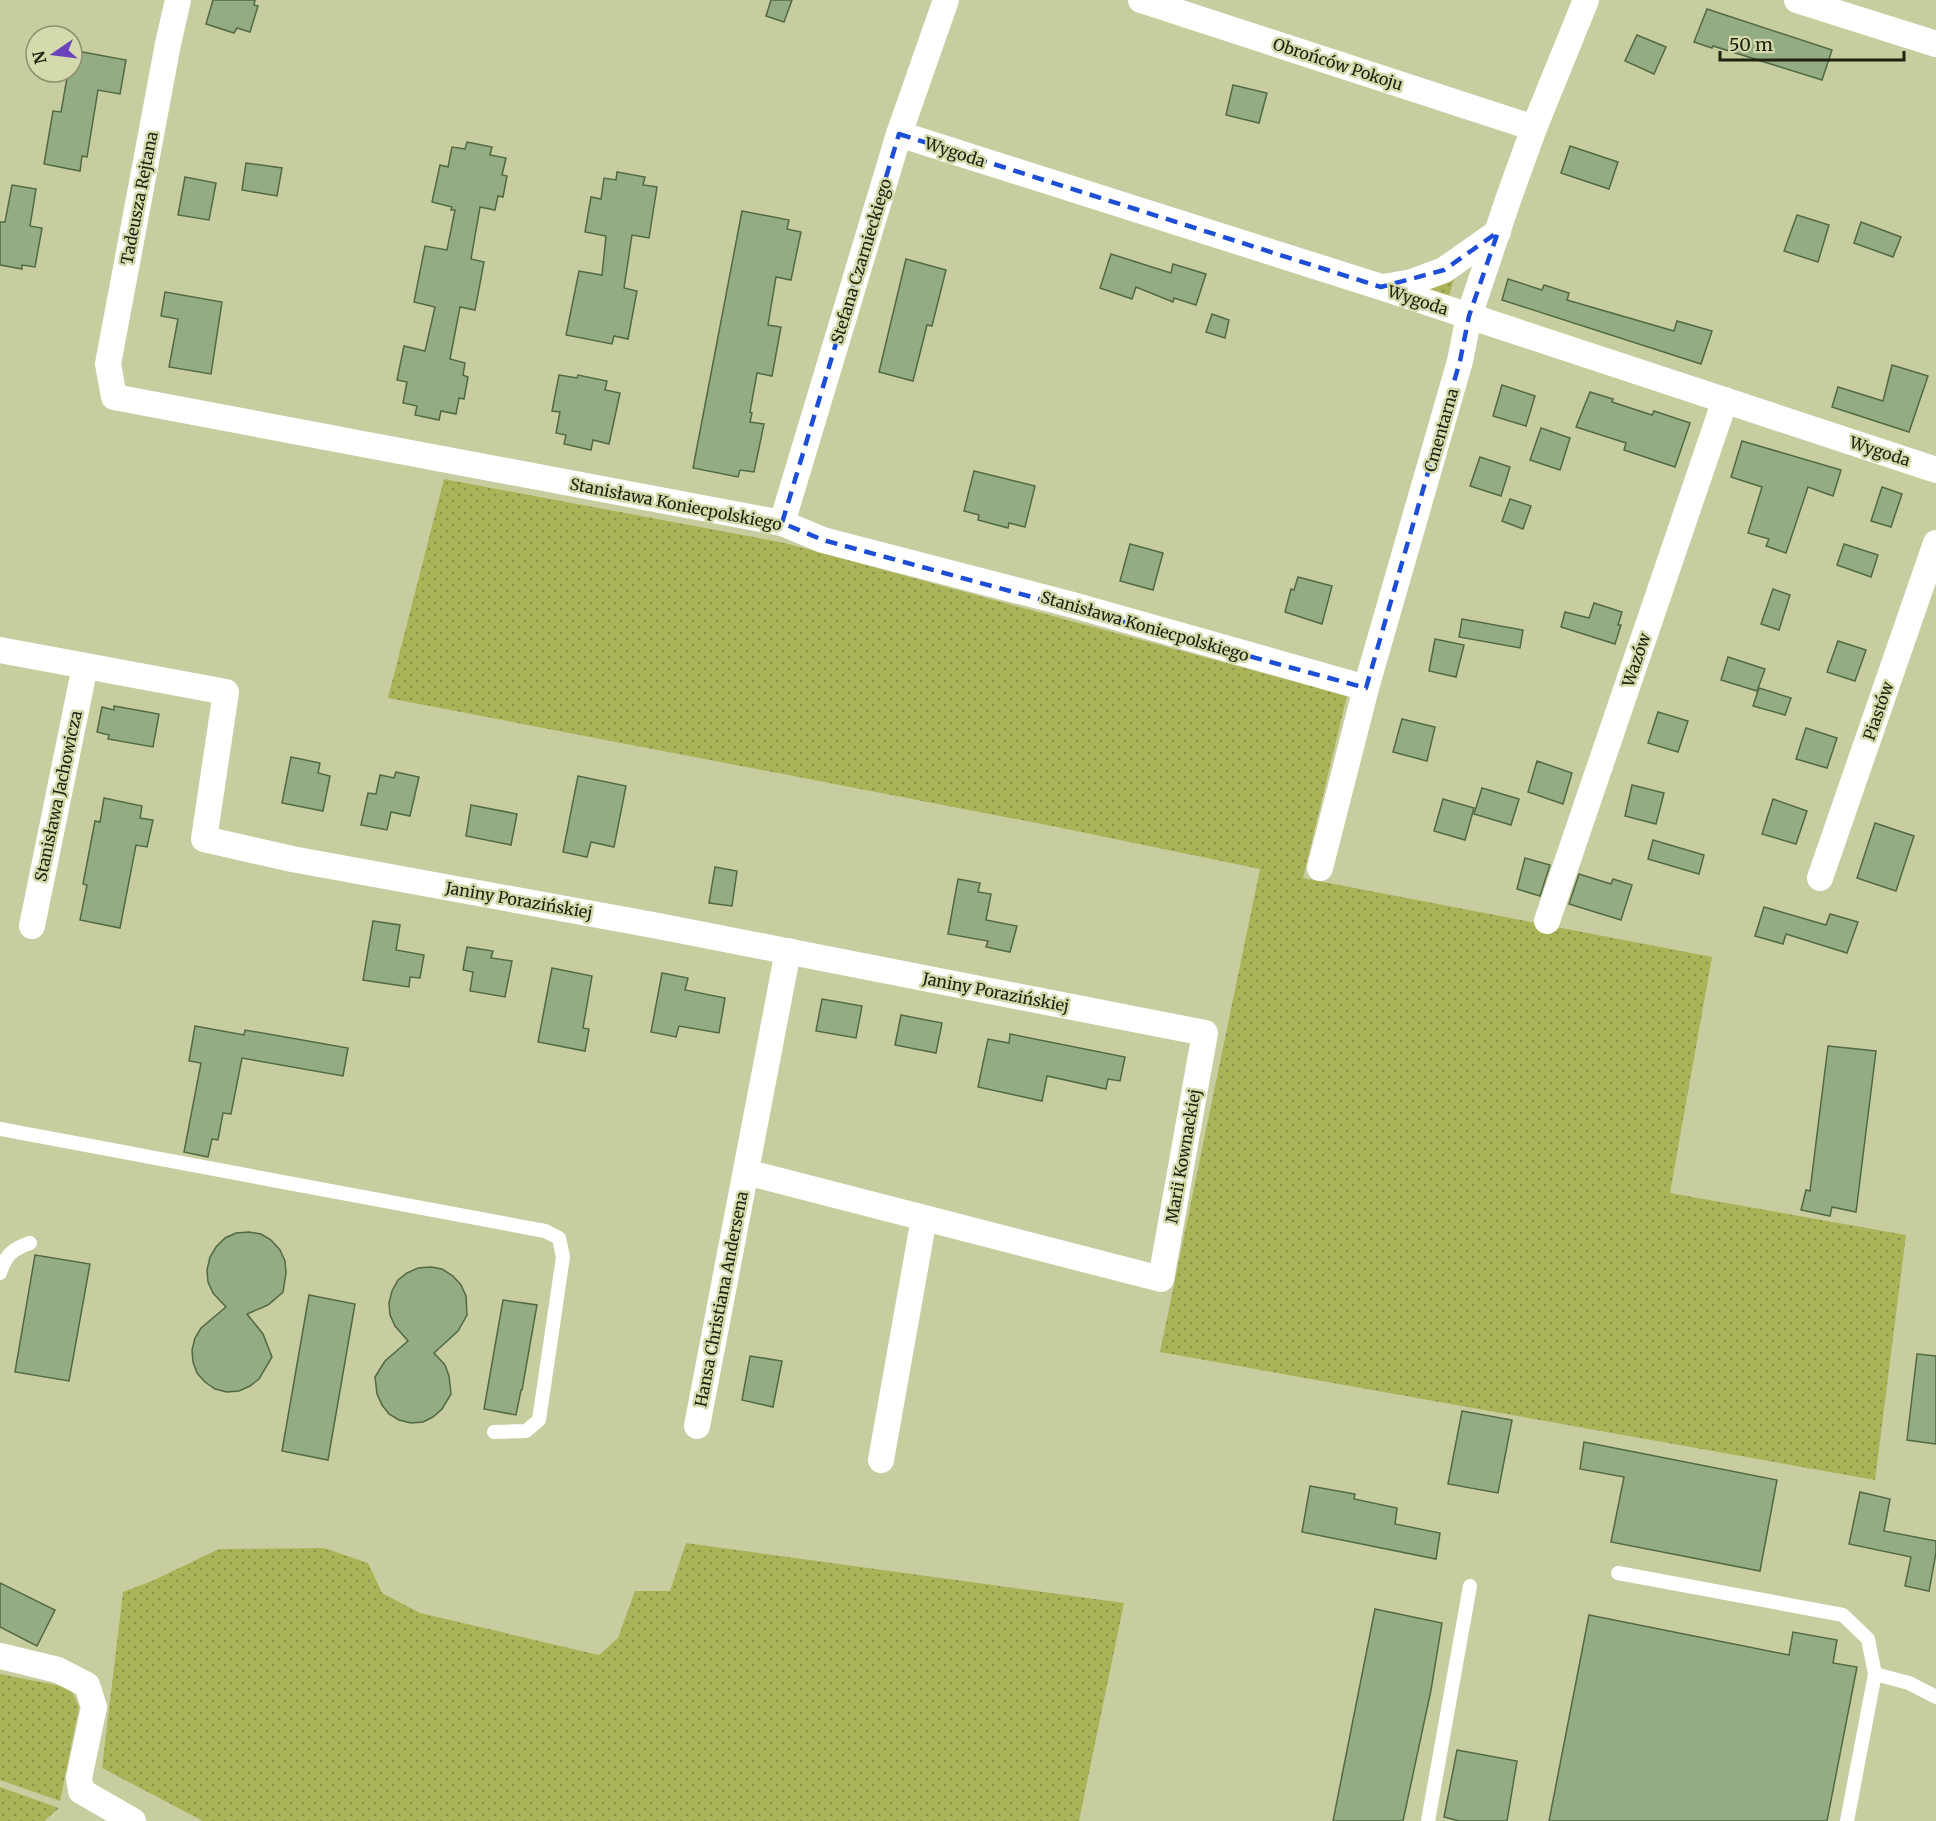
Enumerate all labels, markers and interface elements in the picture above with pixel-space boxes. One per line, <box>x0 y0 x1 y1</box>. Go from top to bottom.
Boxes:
north arrow <box>24 24 84 84</box>
scale bar <box>1720 24 1904 62</box>
text: 50 m <box>1729 33 1773 56</box>
street label: Obrońców Pokoju <box>1271 34 1405 94</box>
text: N <box>28 49 51 66</box>
street label: Tadeusza Rejtana <box>116 129 162 266</box>
street label: Wygoda <box>921 133 988 171</box>
street label: Stefana Czarnieckiego <box>826 176 896 346</box>
street label: Wygoda <box>1384 281 1451 319</box>
street label: Cmentarna <box>1420 385 1463 474</box>
street label: Wygoda <box>1846 432 1913 470</box>
street label: Stanisława Koniecpolskiego <box>568 474 784 534</box>
street label: Stanisława Koniecpolskiego <box>1039 587 1251 665</box>
street label: Wazów <box>1617 630 1655 690</box>
street label: Piastów <box>1859 679 1897 743</box>
street label: Stanisława Jachowicza <box>30 708 86 883</box>
street label: Janiny Porazińskiej <box>443 877 594 923</box>
street label: Janiny Porazińskiej <box>920 968 1071 1016</box>
street label: Marii Kownackiej <box>1161 1087 1205 1225</box>
street label: Hansa Christiana Andersena <box>690 1189 752 1408</box>

